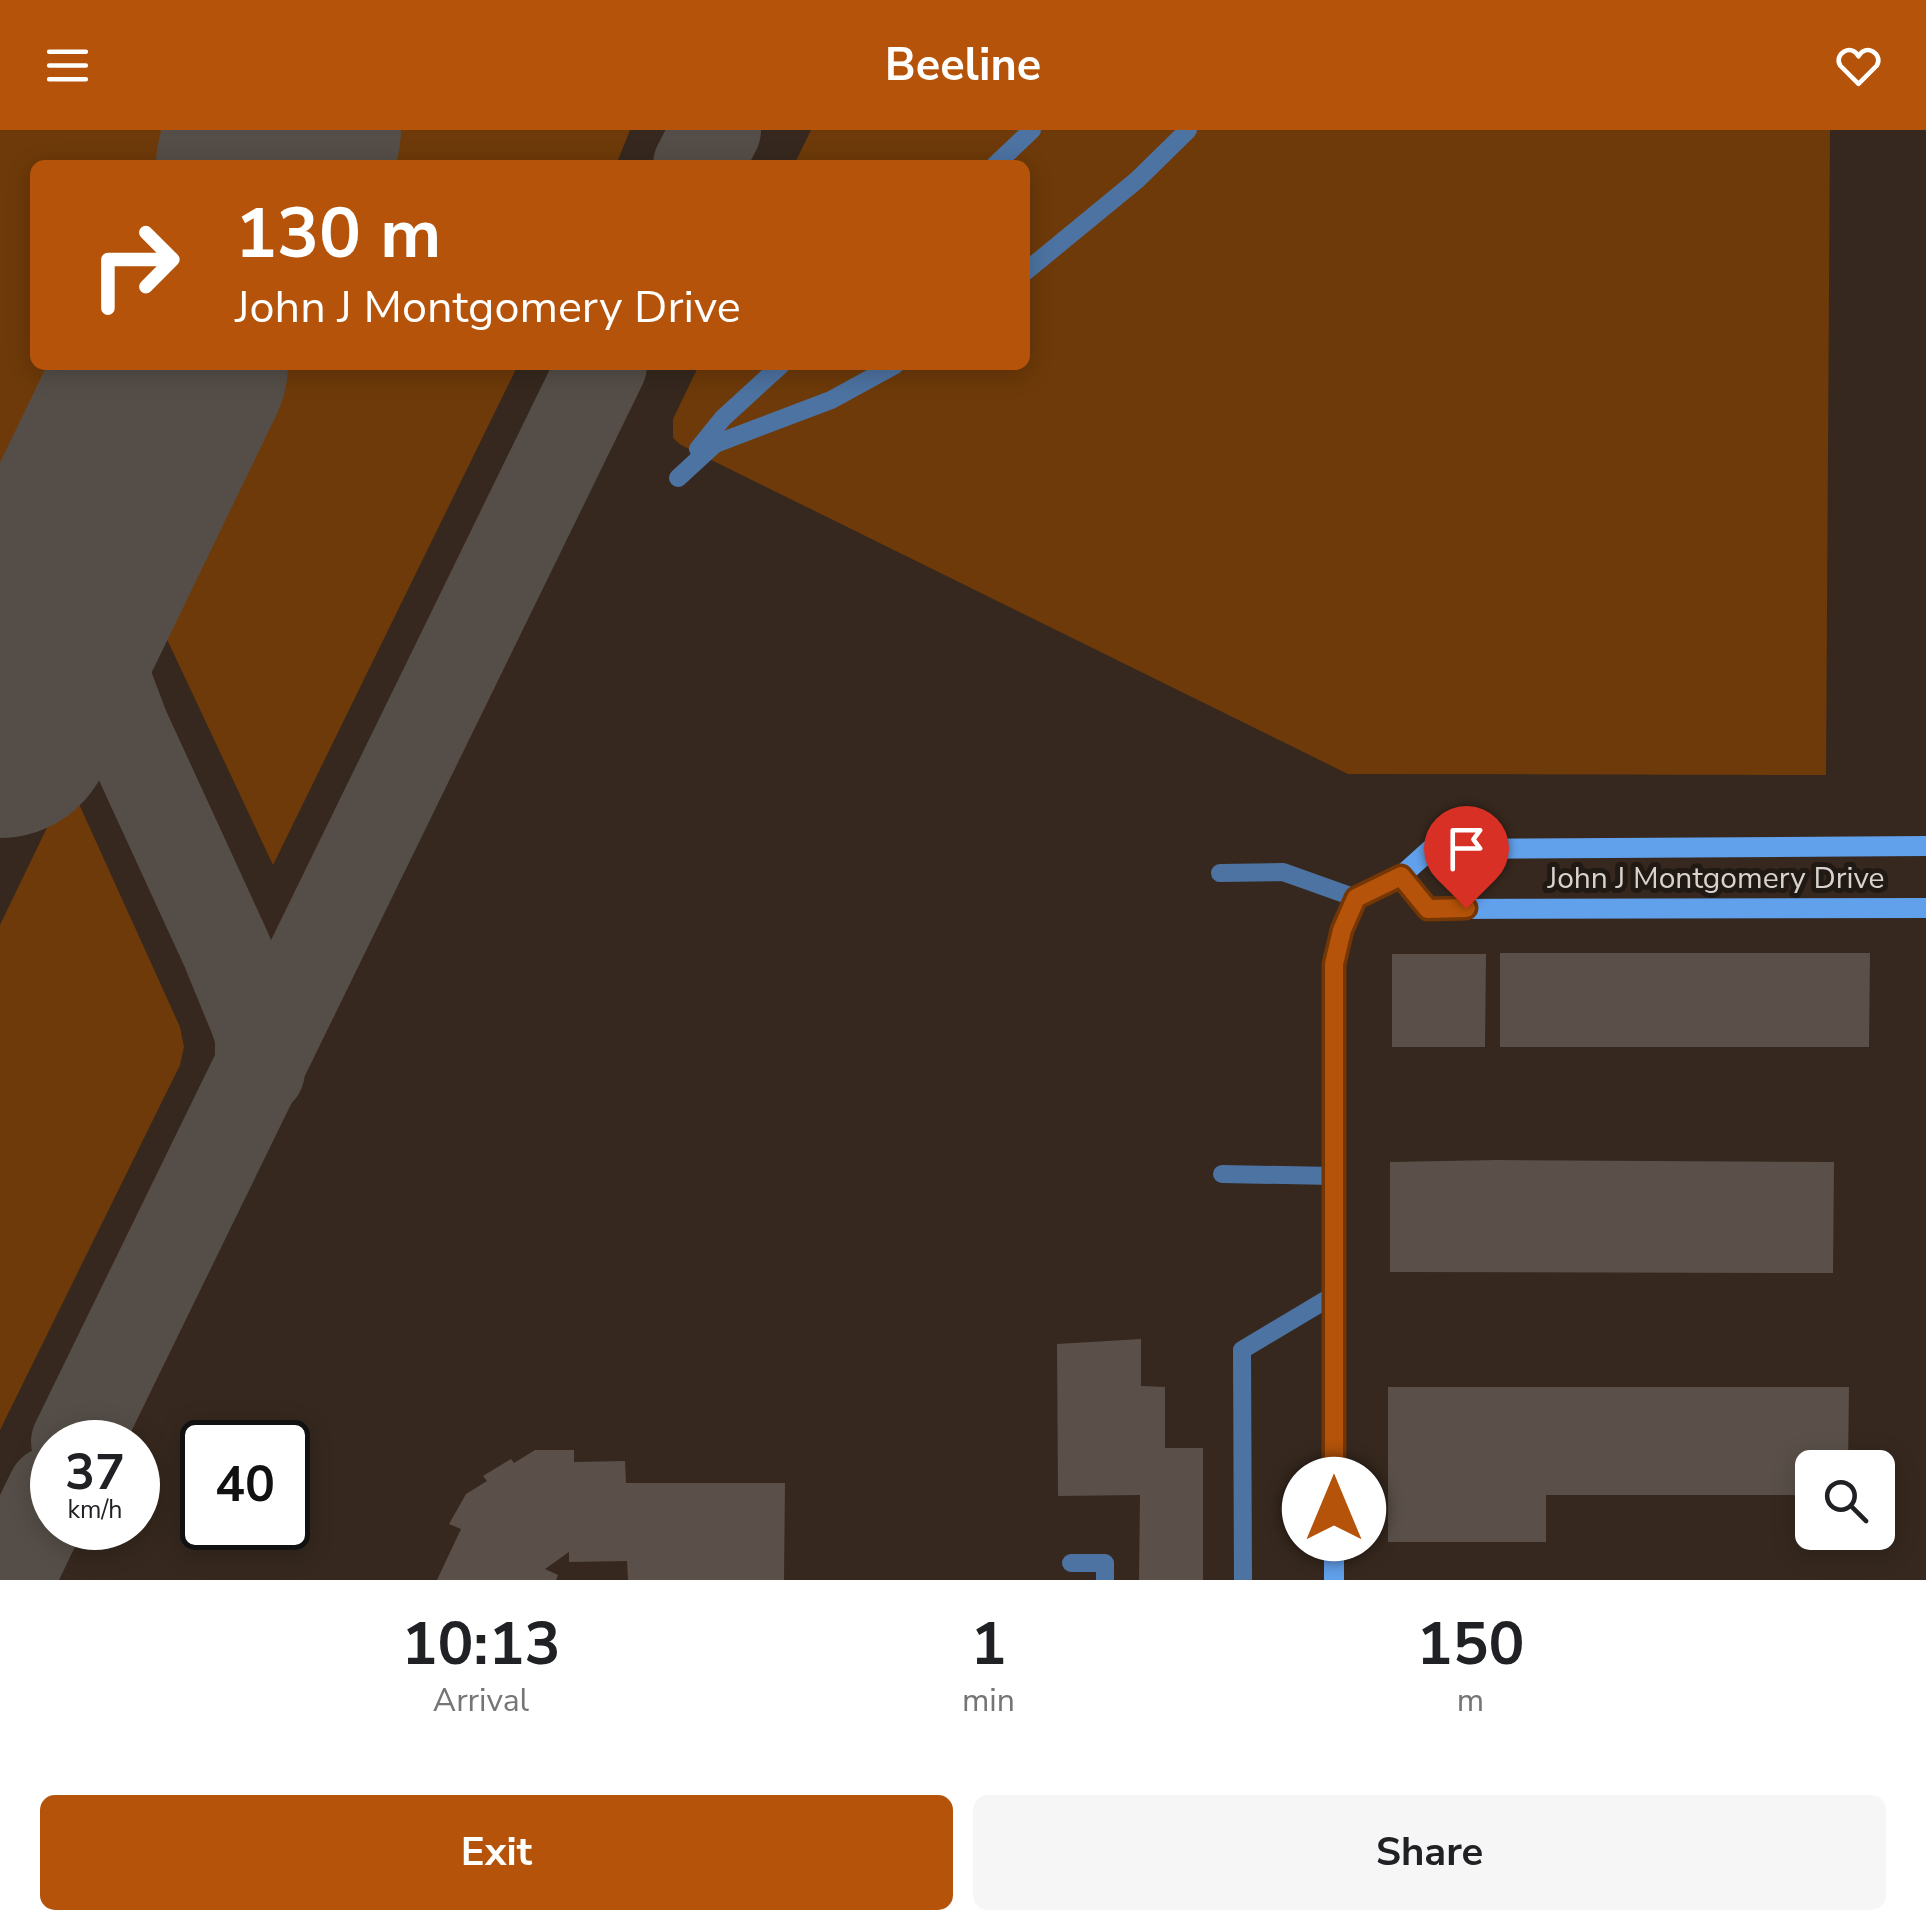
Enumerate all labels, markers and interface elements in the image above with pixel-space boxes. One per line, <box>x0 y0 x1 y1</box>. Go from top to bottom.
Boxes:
text: Beeline <box>885 35 1041 96</box>
icon: menu <box>40 38 95 93</box>
icon: heart <box>1831 38 1886 93</box>
text: 130 m <box>235 186 441 282</box>
icon: right <box>70 200 200 330</box>
text: John J Montgomery Drive <box>235 277 741 338</box>
pin <box>1424 806 1509 909</box>
icon: arrive <box>1439 821 1494 876</box>
street label: John J Montgomery Drive <box>1546 858 1885 899</box>
speed limit sign: 40 <box>180 1420 310 1550</box>
text: 37 <box>65 1438 125 1507</box>
map controls <box>1795 1450 1895 1550</box>
button: search <box>1795 1450 1895 1550</box>
position arrow <box>1282 1457 1386 1561</box>
text: km/h <box>67 1493 123 1527</box>
text: 10:13 <box>402 1603 560 1685</box>
text: 1 <box>970 1603 1006 1685</box>
text: 150 <box>1416 1603 1524 1685</box>
text: Arrival <box>433 1679 529 1722</box>
text: min <box>962 1679 1015 1722</box>
text: m <box>1457 1679 1484 1722</box>
button: Exit <box>40 1795 953 1910</box>
button: Share <box>973 1795 1886 1910</box>

